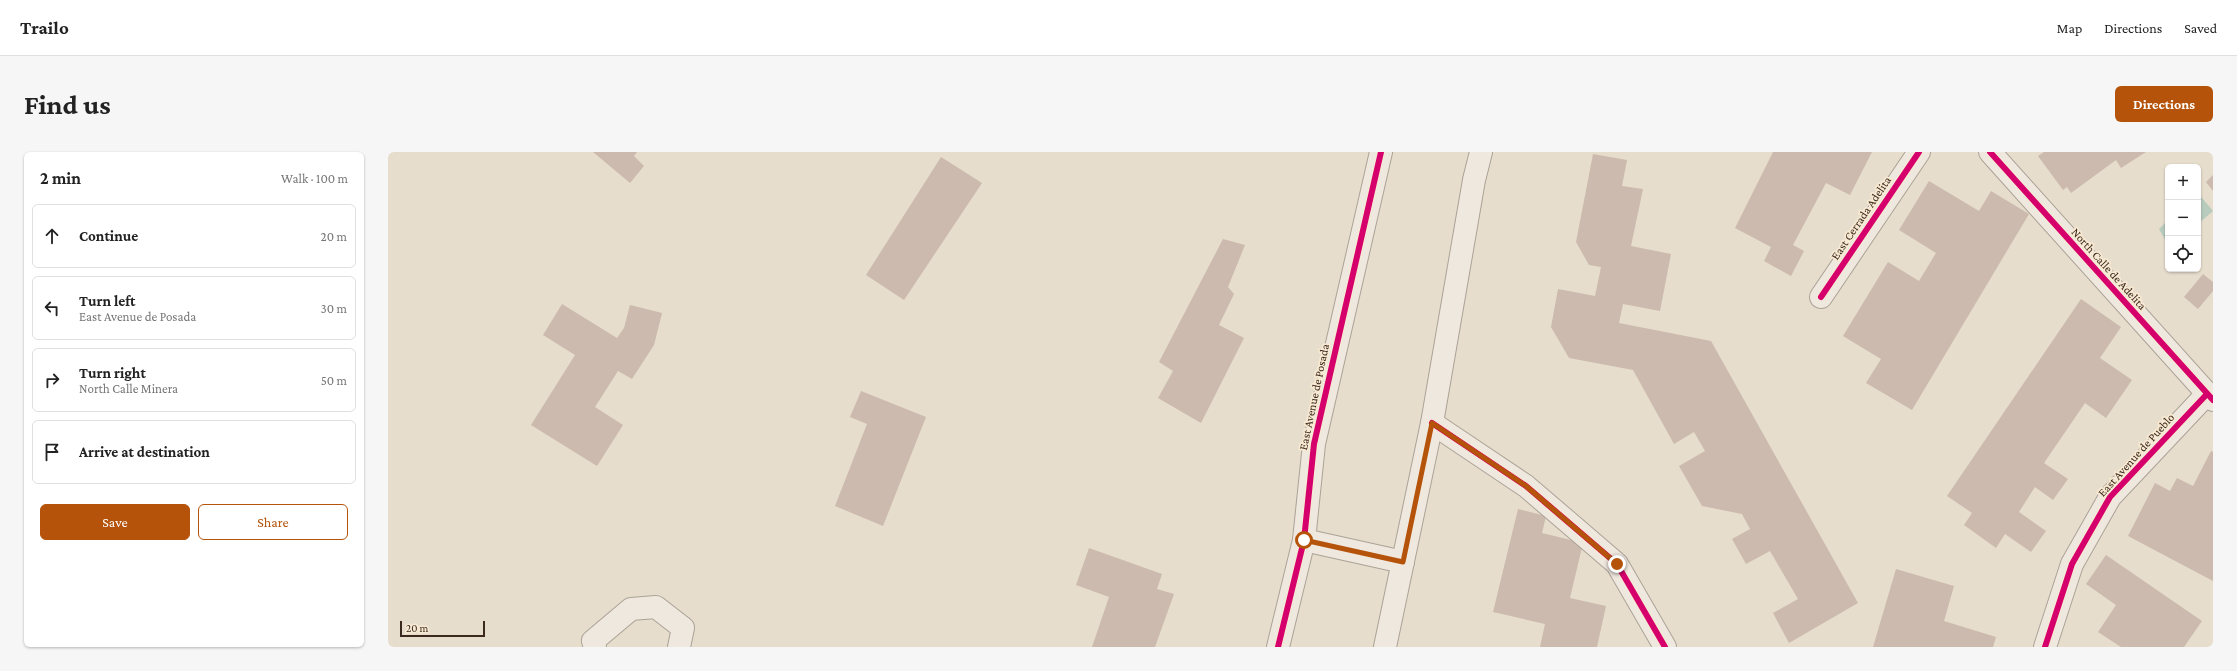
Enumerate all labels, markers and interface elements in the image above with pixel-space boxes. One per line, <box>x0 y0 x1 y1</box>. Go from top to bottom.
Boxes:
text: Trailo <box>20 17 69 38</box>
text: Map <box>2057 20 2082 36</box>
text: Directions <box>2104 20 2162 36</box>
text: Saved <box>2184 20 2217 36</box>
button: Directions <box>2115 86 2213 122</box>
text: Find us <box>24 89 111 120</box>
map controls <box>2165 164 2201 272</box>
button: + <box>2165 164 2201 200</box>
text: 2 min <box>40 169 81 188</box>
text: Walk · 100 m <box>281 171 348 186</box>
street label: East Cerrada Adelita <box>1828 173 1894 262</box>
button: − <box>2165 200 2201 236</box>
icon: ahead <box>41 225 63 247</box>
street label: North Calle de Adelita <box>2069 225 2150 313</box>
text: Continue <box>79 228 138 244</box>
text: 20 m <box>321 229 347 244</box>
button: locate <box>2165 236 2201 272</box>
text: Turn left <box>79 293 135 309</box>
icon: left <box>41 297 63 319</box>
text: 30 m <box>321 301 347 316</box>
text: East Avenue de Posada <box>79 309 196 324</box>
street label: East Avenue de Posada <box>1296 342 1332 451</box>
text: Turn right <box>79 365 146 381</box>
icon: right <box>41 369 63 391</box>
text: 50 m <box>321 373 347 388</box>
text: North Calle Minera <box>79 381 178 396</box>
street label: East Avenue de Pueblo <box>2095 410 2177 500</box>
icon: arrive <box>41 441 63 463</box>
text: Arrive at destination <box>79 444 210 460</box>
button: Save <box>40 504 190 540</box>
button: Share <box>198 504 348 540</box>
route start <box>1295 531 1313 549</box>
route end <box>1608 555 1626 573</box>
scale bar <box>400 619 485 638</box>
text: 20 m <box>406 622 428 634</box>

